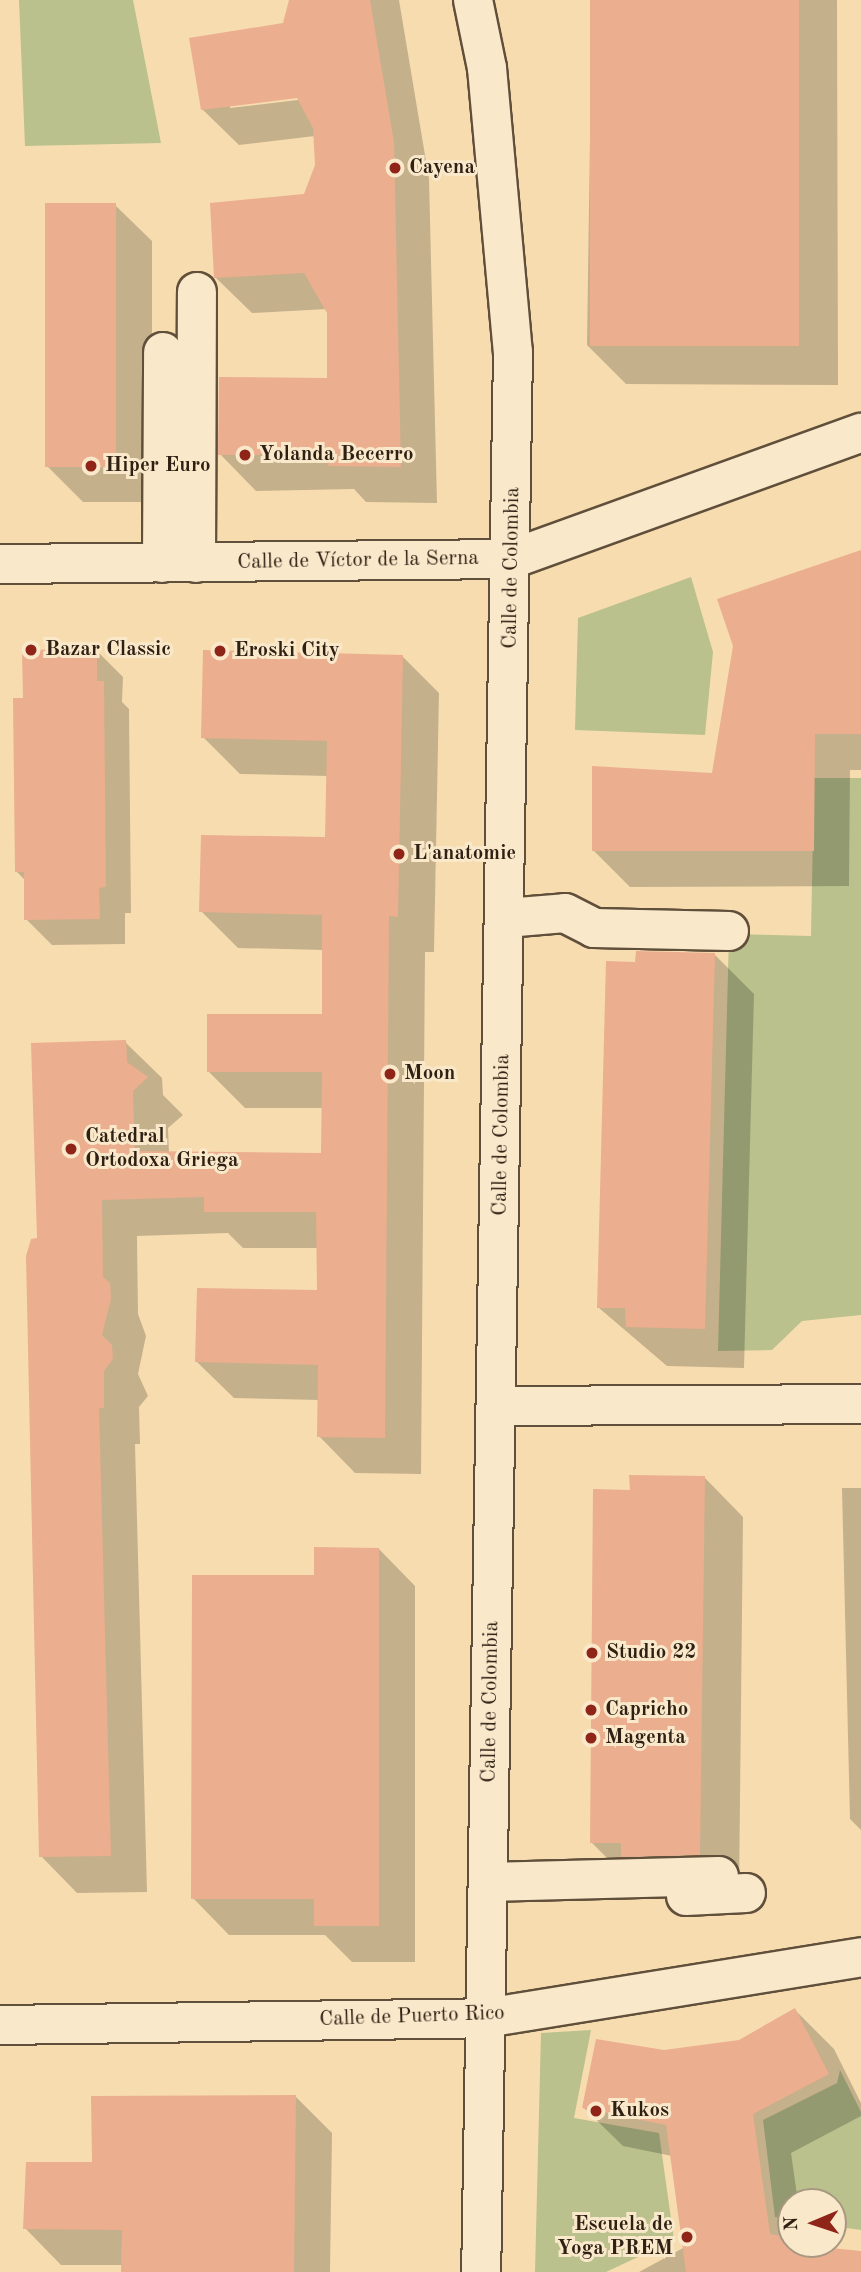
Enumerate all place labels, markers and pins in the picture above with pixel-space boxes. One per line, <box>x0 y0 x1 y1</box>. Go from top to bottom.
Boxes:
place label: Cayena <box>409 155 475 181</box>
marker: Cayena <box>387 160 403 176</box>
place label: Yolanda Becerro <box>259 442 414 468</box>
marker: Yolanda Becerro <box>237 447 253 463</box>
place label: Hiper Euro <box>105 453 211 479</box>
marker: Hiper Euro <box>83 458 99 474</box>
place label: Bazar Classic <box>45 637 171 663</box>
place label: Eroski City <box>234 638 340 664</box>
marker: Bazar Classic <box>23 642 39 658</box>
marker: Eroski City <box>212 643 228 659</box>
place label: L'anatomie <box>413 841 516 867</box>
marker: L'anatomie <box>391 846 407 862</box>
place label: Moon <box>404 1061 456 1087</box>
marker: Moon <box>382 1066 398 1082</box>
place label: Catedral Ortodoxa Griega <box>85 1124 239 1174</box>
marker: Catedral Ortodoxa Griega <box>63 1141 79 1157</box>
place label: Studio 22 <box>606 1640 697 1666</box>
marker: Studio 22 <box>584 1645 600 1661</box>
place label: Capricho <box>605 1697 688 1723</box>
marker: Capricho <box>583 1702 599 1718</box>
place label: Magenta <box>605 1725 686 1751</box>
marker: Magenta <box>583 1730 599 1746</box>
place label: Kukos <box>610 2098 669 2124</box>
marker: Kukos <box>588 2103 604 2119</box>
place label: Escuela de Yoga PREM <box>557 2212 673 2262</box>
marker: Escuela de Yoga PREM <box>679 2229 695 2245</box>

